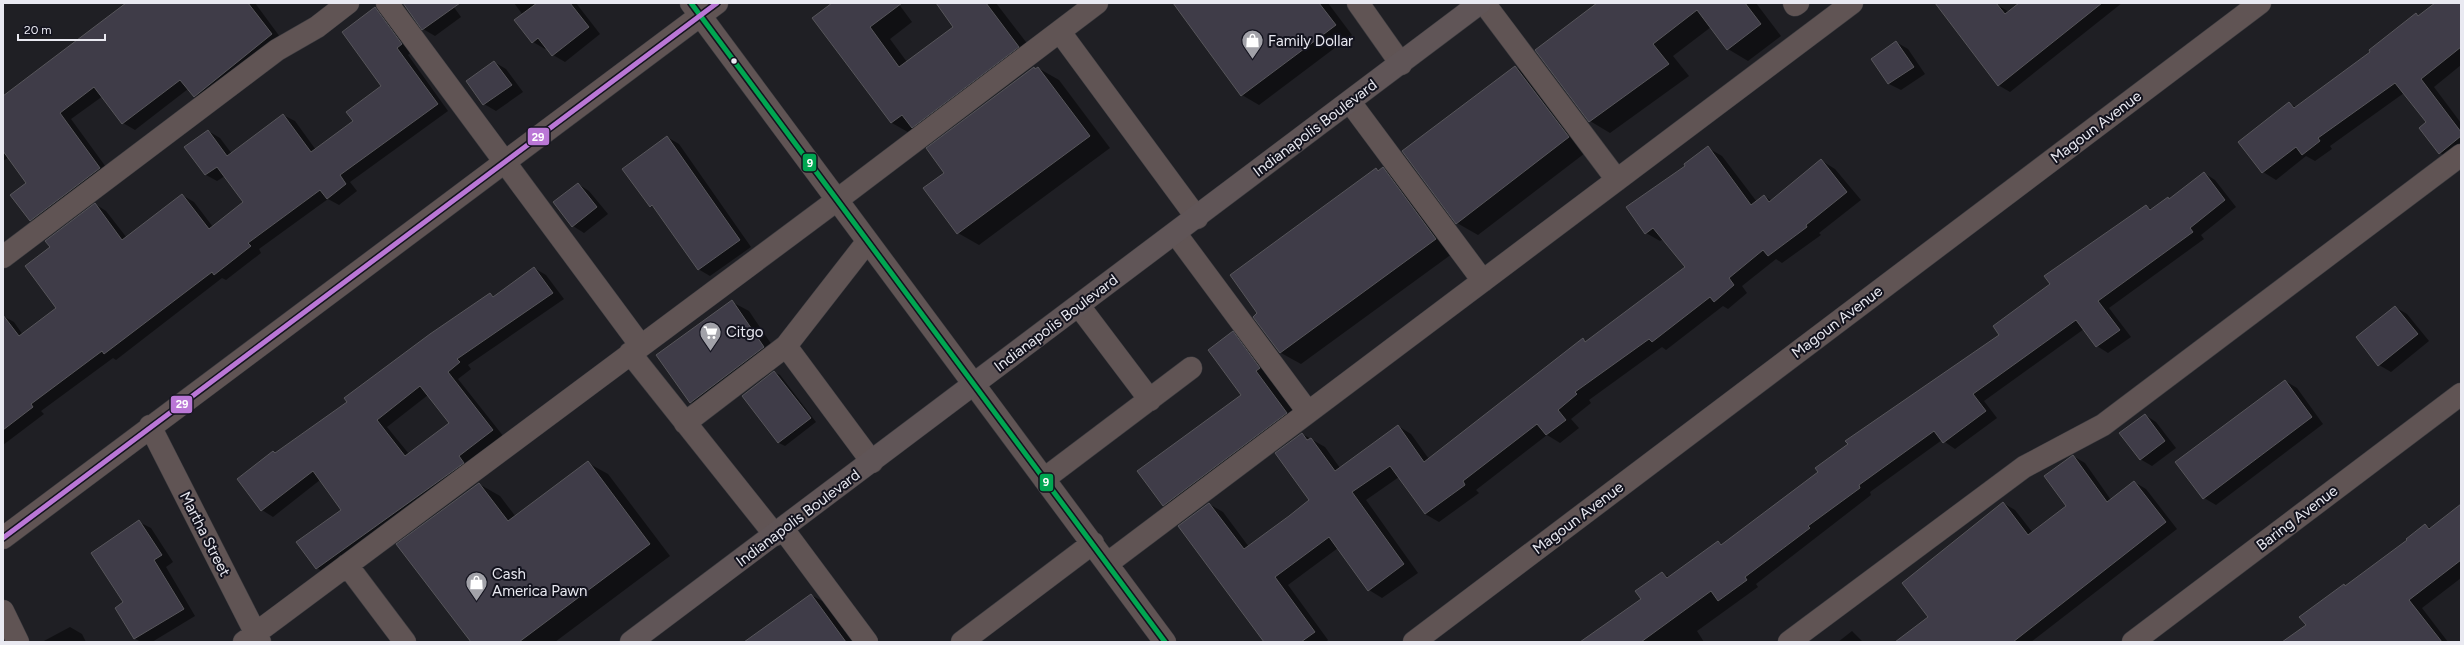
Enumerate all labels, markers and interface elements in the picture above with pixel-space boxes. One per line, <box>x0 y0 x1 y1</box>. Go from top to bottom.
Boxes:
scale bar <box>18 16 105 42</box>
text: 20 m <box>24 23 52 37</box>
shop icon: Family Dollar <box>1239 28 1265 61</box>
place label: Family Dollar <box>1268 32 1353 50</box>
unlabelled marker <box>729 56 739 66</box>
street label: Indianapolis Boulevard <box>1250 76 1380 180</box>
street label: Magoun Avenue <box>2047 87 2145 167</box>
line badge: 29 <box>527 127 550 146</box>
text: 29 <box>532 131 544 144</box>
line badge: 9 <box>802 153 817 172</box>
text: 9 <box>807 157 813 170</box>
street label: Indianapolis Boulevard <box>991 271 1121 375</box>
street label: Magoun Avenue <box>1788 282 1886 362</box>
supermarket icon: Citgo <box>697 319 723 352</box>
place label: Citgo <box>726 323 764 341</box>
line badge: 29 <box>170 395 193 414</box>
text: 29 <box>176 398 188 411</box>
street label: Indianapolis Boulevard <box>733 466 863 570</box>
line badge: 9 <box>1039 473 1054 492</box>
text: 9 <box>1043 476 1049 489</box>
street label: Magoun Avenue <box>1529 478 1627 558</box>
street label: Baring Avenue <box>2253 482 2341 554</box>
street label: Martha Street <box>176 489 234 580</box>
place label: Cash America Pawn <box>492 565 587 600</box>
shop icon: Cash America Pawn <box>464 570 490 603</box>

